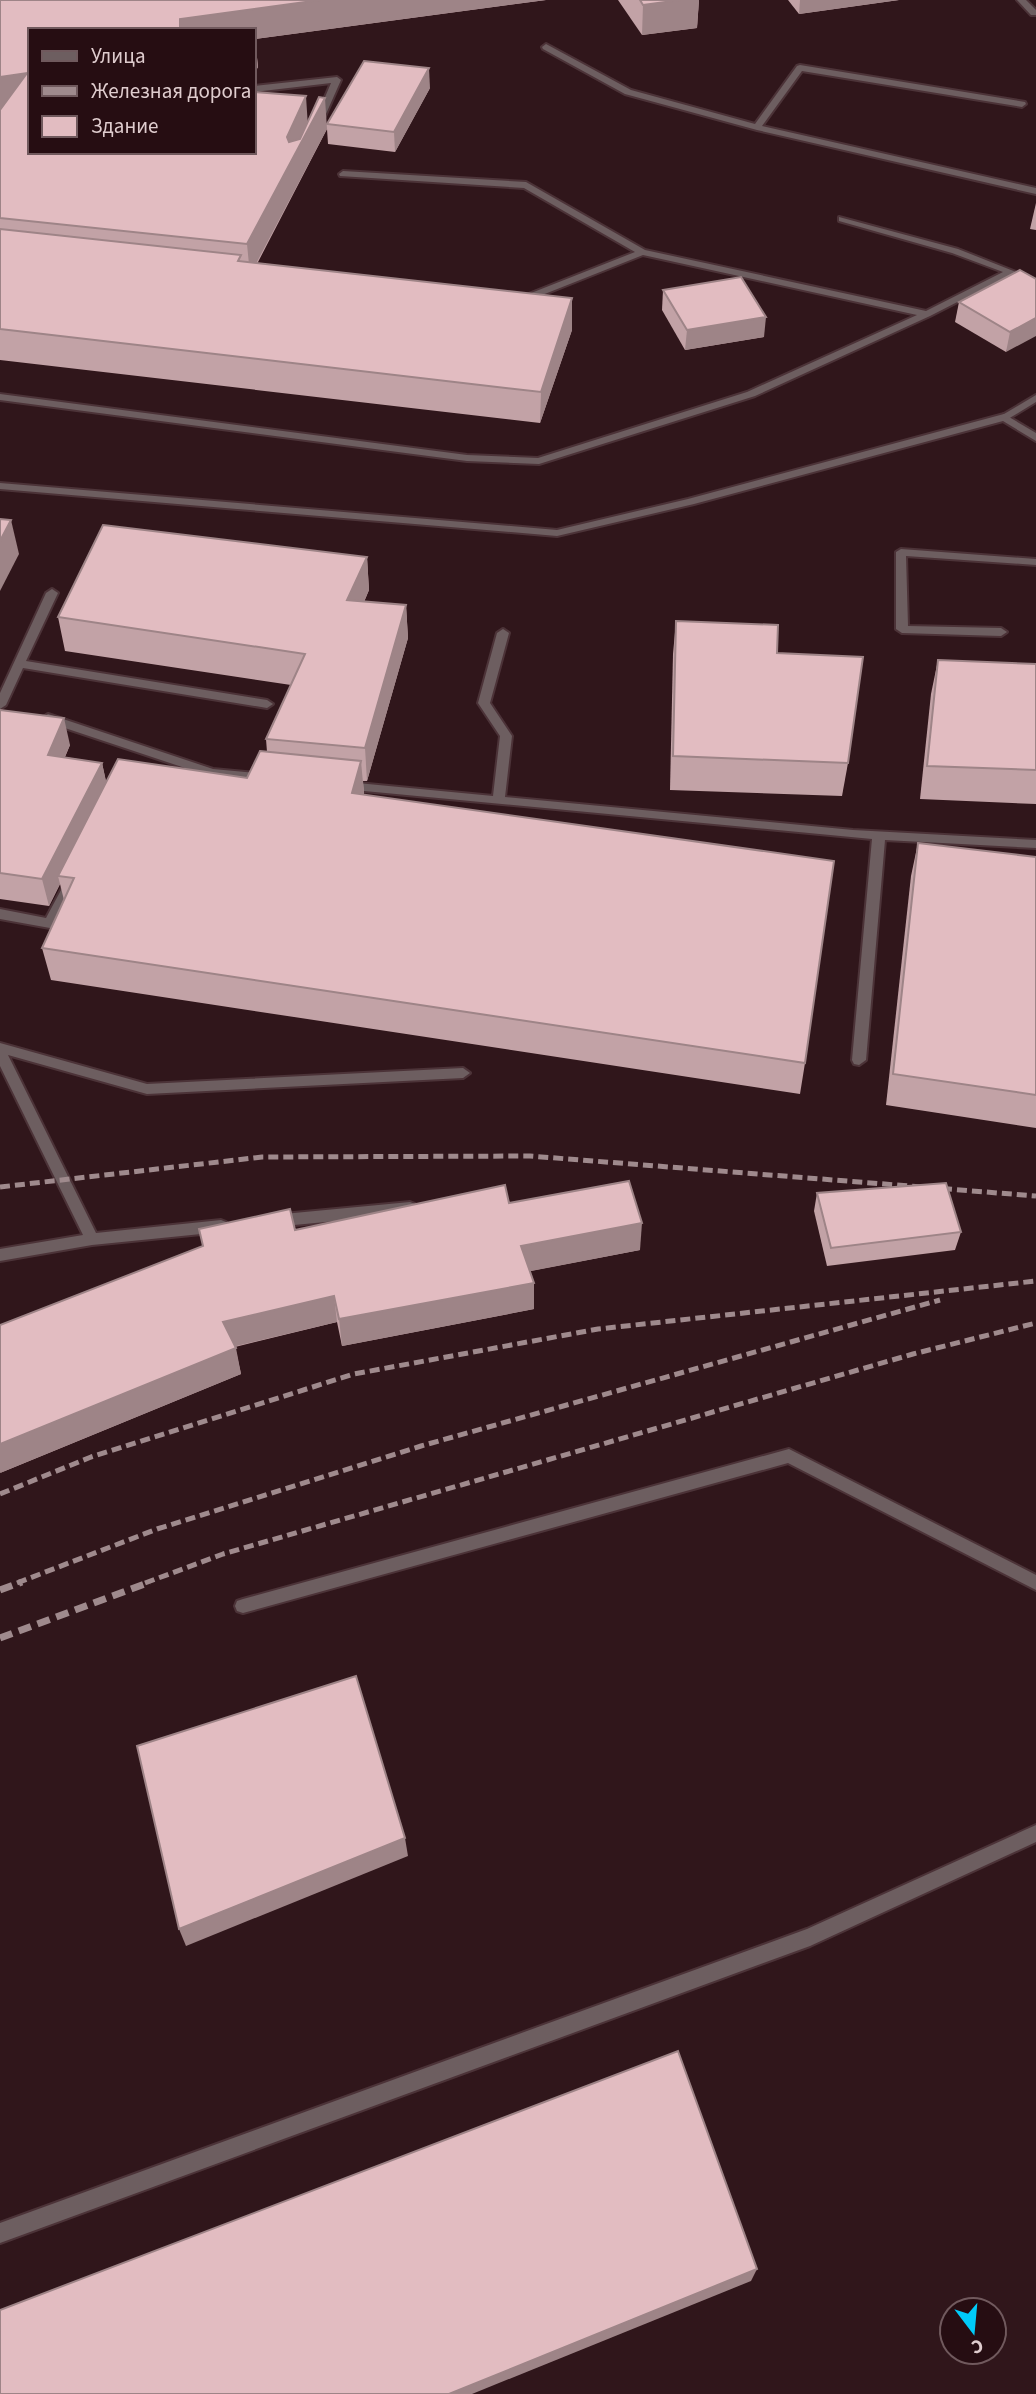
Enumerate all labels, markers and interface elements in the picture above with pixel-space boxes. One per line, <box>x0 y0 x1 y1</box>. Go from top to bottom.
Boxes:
legend <box>28 28 256 154</box>
text: Улица <box>91 41 146 71</box>
text: Железная дорога <box>91 76 251 106</box>
text: Здание <box>91 111 159 141</box>
north arrow <box>938 2296 1008 2366</box>
text: С <box>968 2331 986 2360</box>

